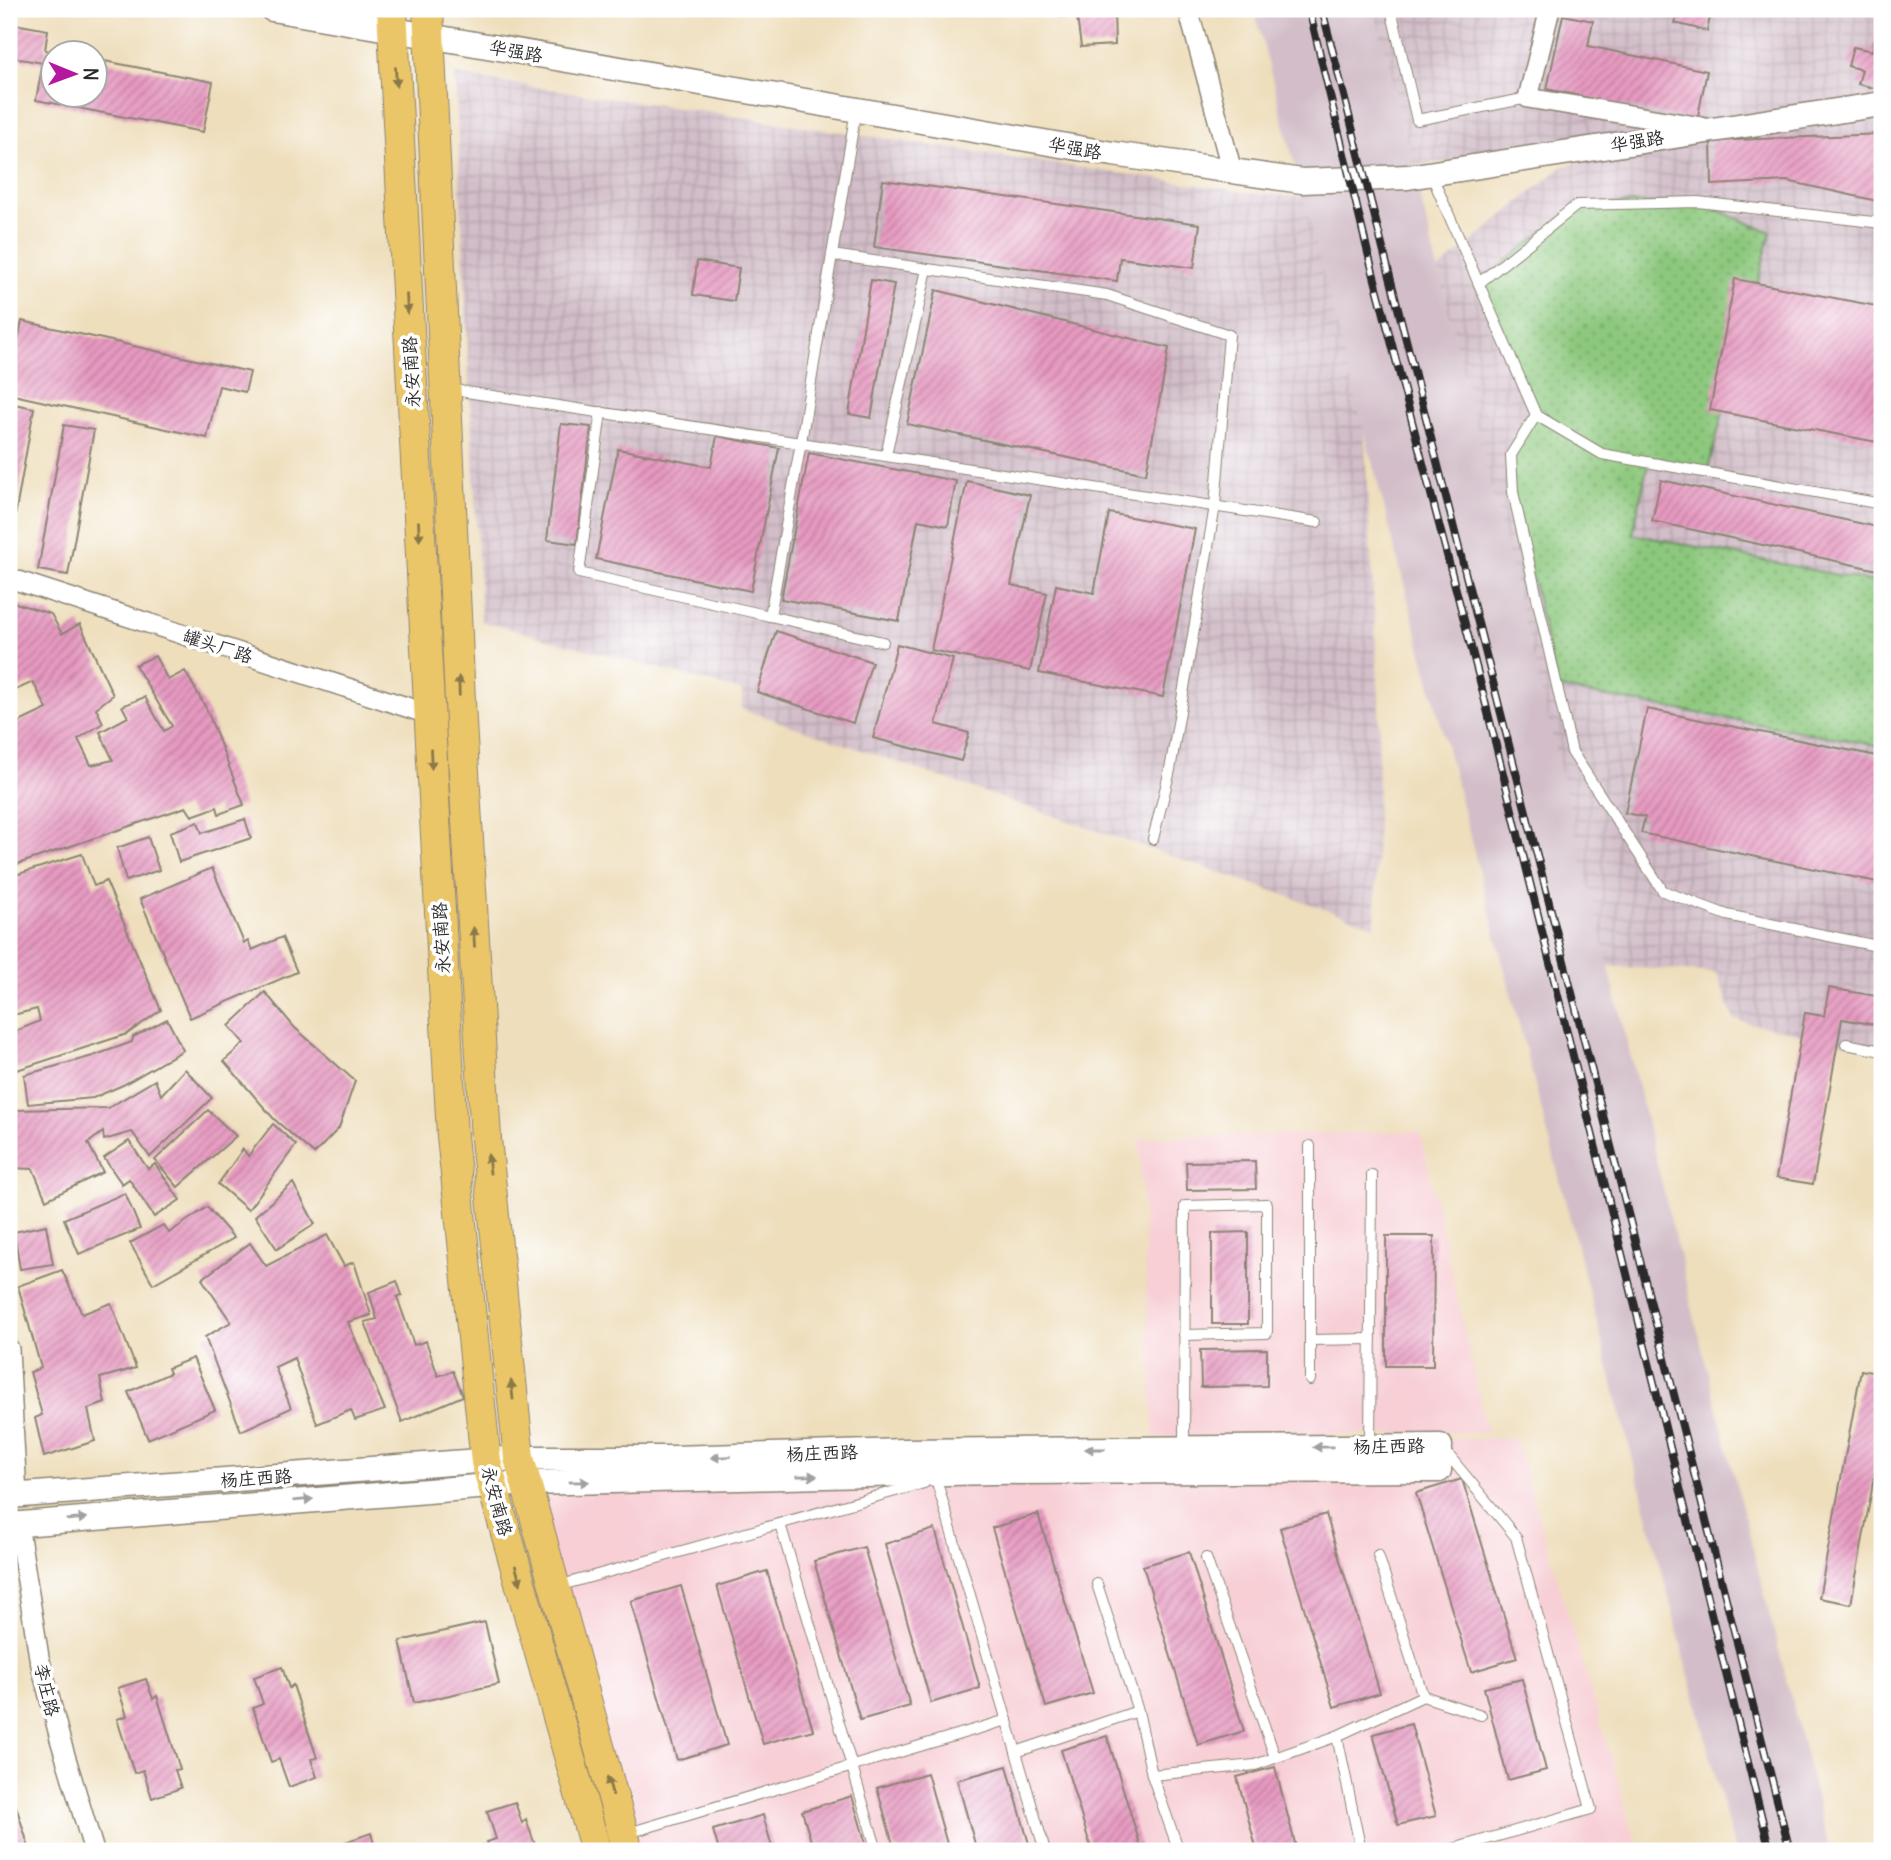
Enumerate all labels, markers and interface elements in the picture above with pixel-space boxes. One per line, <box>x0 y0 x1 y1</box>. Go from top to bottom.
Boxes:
street label: 华强路 <box>487 35 545 67</box>
north arrow <box>38 38 108 108</box>
one-way arrow <box>390 66 401 88</box>
text: N <box>79 68 103 81</box>
street label: 华强路 <box>1609 125 1665 157</box>
street label: 华强路 <box>1046 132 1104 164</box>
one-way arrow <box>402 293 413 315</box>
street label: 永安南路 <box>398 335 424 409</box>
one-way arrow <box>413 521 424 543</box>
street label: 罐头厂路 <box>180 624 256 668</box>
one-way arrow <box>454 674 465 696</box>
one-way arrow <box>425 748 436 770</box>
street label: 永安南路 <box>428 901 454 975</box>
one-way arrow <box>468 926 479 948</box>
one-way arrow <box>483 1153 494 1175</box>
one-way arrow <box>506 1379 517 1401</box>
street label: 杨庄西路 <box>1353 1434 1425 1458</box>
street label: 杨庄西路 <box>786 1440 858 1466</box>
one-way arrow <box>1312 1441 1334 1453</box>
one-way arrow <box>1084 1443 1106 1455</box>
one-way arrow <box>710 1451 732 1462</box>
street label: 永安南路 <box>477 1463 517 1539</box>
street label: 杨庄西路 <box>219 1464 293 1492</box>
one-way arrow <box>796 1471 818 1482</box>
one-way arrow <box>569 1476 591 1488</box>
one-way arrow <box>293 1494 315 1505</box>
one-way arrow <box>66 1513 88 1524</box>
one-way arrow <box>513 1564 524 1586</box>
street label: 李庄路 <box>29 1661 65 1719</box>
one-way arrow <box>604 1775 614 1796</box>

